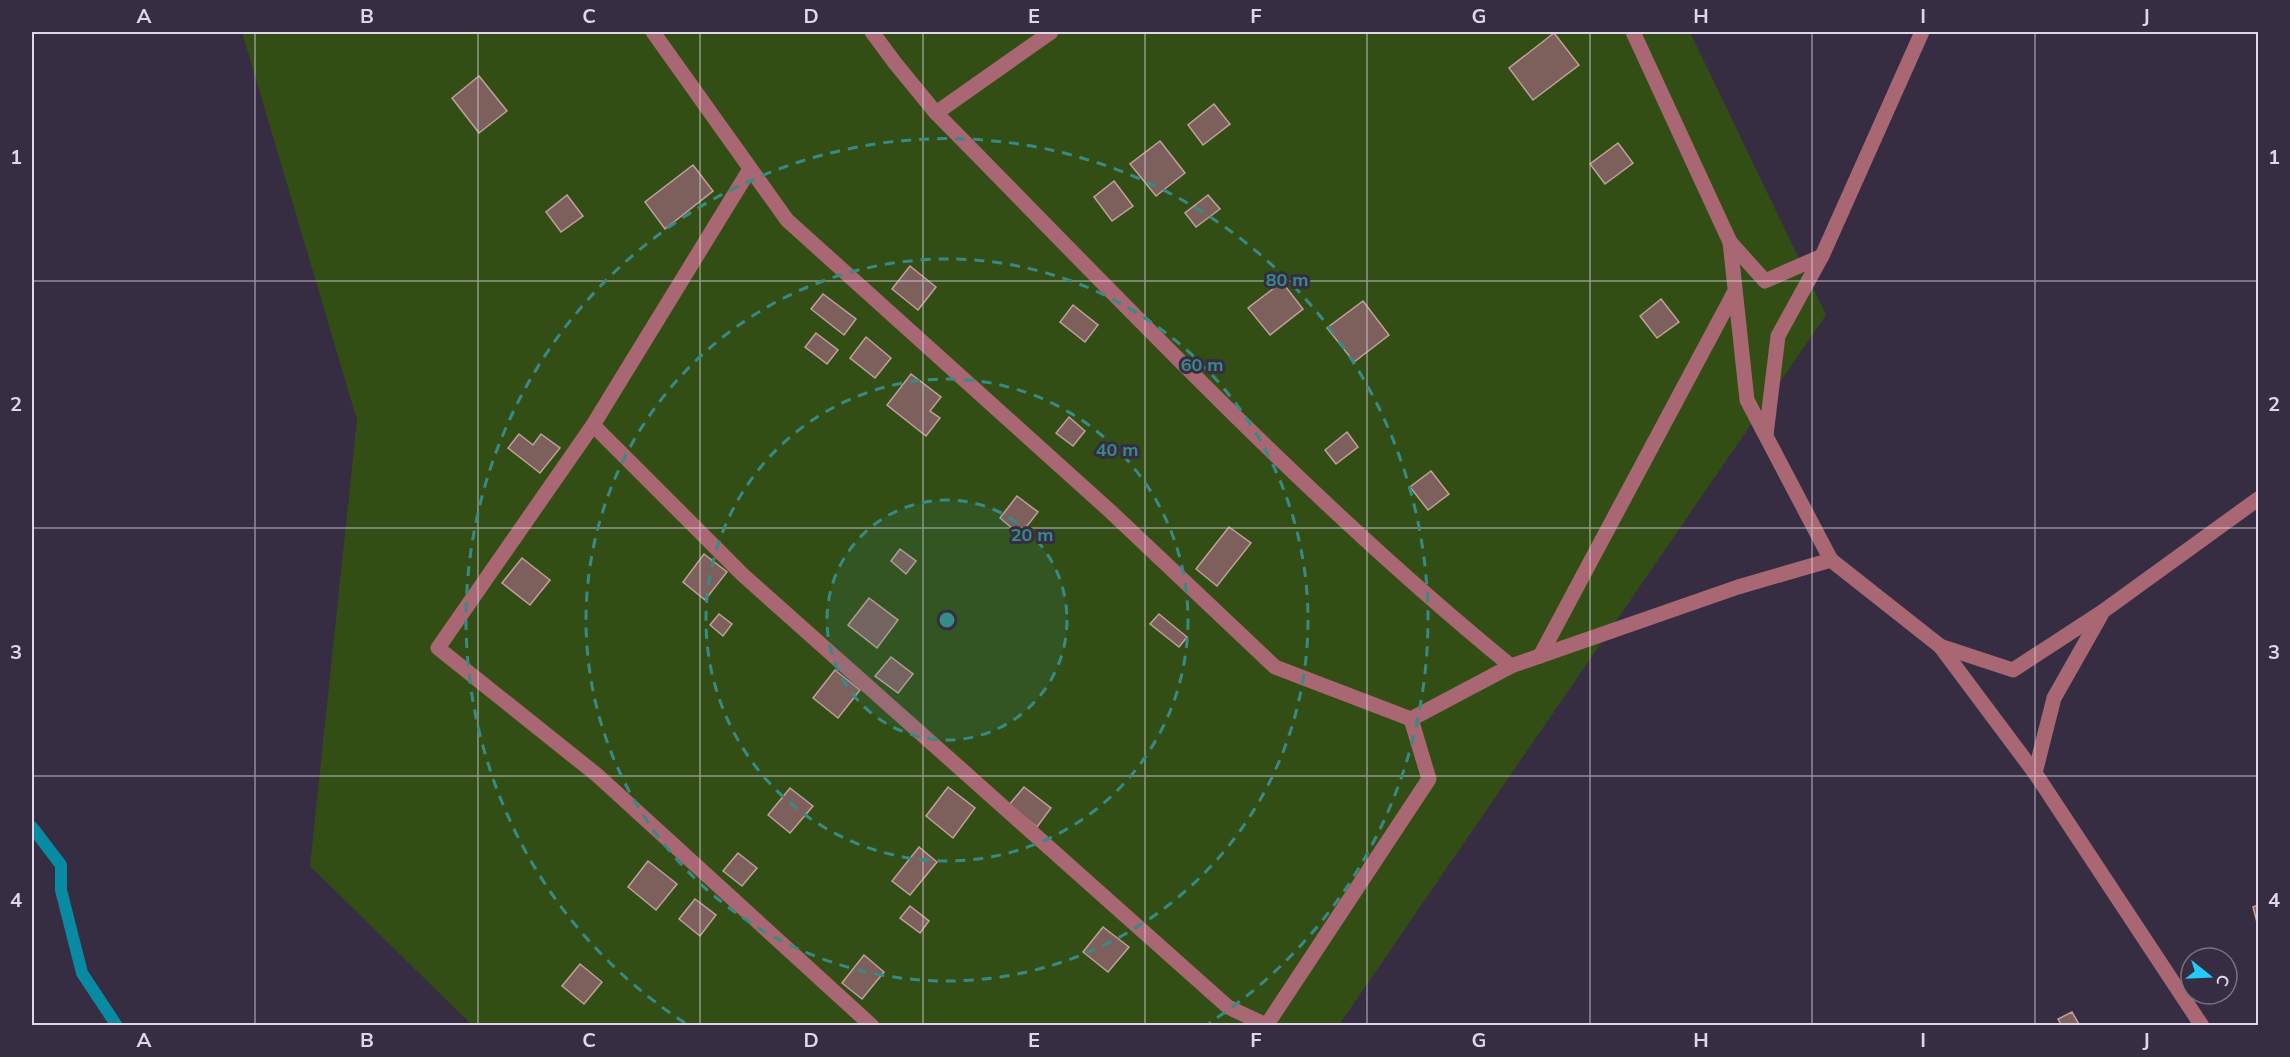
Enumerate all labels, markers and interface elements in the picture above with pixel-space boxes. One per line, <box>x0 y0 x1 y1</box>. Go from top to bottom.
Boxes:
text: A <box>137 3 152 28</box>
text: B <box>360 3 374 28</box>
text: C <box>582 3 596 28</box>
text: D <box>803 3 819 28</box>
text: E <box>1028 3 1040 28</box>
text: F <box>1250 3 1262 28</box>
text: G <box>1472 3 1486 28</box>
text: H <box>1693 3 1709 28</box>
text: I <box>1920 3 1926 28</box>
text: J <box>2142 3 2150 28</box>
text: 1 <box>10 144 22 169</box>
text: 1 <box>2268 144 2280 169</box>
text: 80 m <box>1266 268 1308 291</box>
text: 60 m <box>1181 353 1223 376</box>
text: 2 <box>10 391 22 416</box>
text: 2 <box>2268 391 2280 416</box>
text: 40 m <box>1096 438 1138 461</box>
text: 20 m <box>1011 523 1053 546</box>
centre of rings <box>937 610 957 630</box>
text: 3 <box>10 639 22 664</box>
text: 3 <box>2268 639 2280 664</box>
text: 4 <box>10 887 22 912</box>
text: 4 <box>2268 887 2280 912</box>
north arrow <box>2179 946 2239 1006</box>
text: С <box>2212 972 2234 989</box>
text: A <box>137 1027 152 1052</box>
text: B <box>360 1027 374 1052</box>
text: C <box>582 1027 596 1052</box>
text: D <box>803 1027 819 1052</box>
text: E <box>1028 1027 1040 1052</box>
text: F <box>1250 1027 1262 1052</box>
text: G <box>1472 1027 1486 1052</box>
text: H <box>1693 1027 1709 1052</box>
text: I <box>1920 1027 1926 1052</box>
text: J <box>2142 1027 2150 1052</box>

